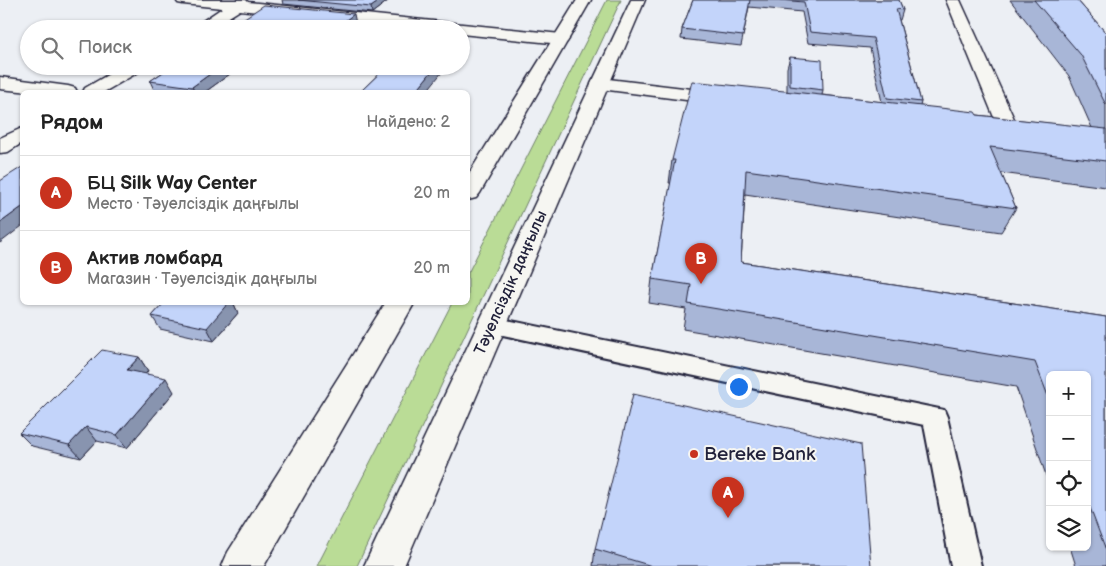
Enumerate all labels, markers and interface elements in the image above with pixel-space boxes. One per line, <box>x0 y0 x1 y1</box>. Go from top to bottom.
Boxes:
search box <box>20 20 470 75</box>
icon: search <box>38 34 66 62</box>
text: Поиск <box>78 36 132 59</box>
text: Рядом <box>40 110 103 135</box>
text: Найдено: 2 <box>366 113 450 132</box>
text: БЦ Silk Way Center <box>87 172 257 195</box>
text: A <box>51 184 61 203</box>
text: 20 m <box>414 184 450 203</box>
text: Место · Тәуелсіздік даңғылы <box>87 195 299 214</box>
street label: Тәуелсіздік даңғылы <box>471 208 551 358</box>
pin: B <box>685 243 717 284</box>
text: Актив ломбард <box>87 247 222 270</box>
text: B <box>50 259 62 278</box>
text: 20 m <box>414 259 450 278</box>
text: Магазин · Тәуелсіздік даңғылы <box>87 270 317 289</box>
map controls <box>1046 371 1091 551</box>
button: + <box>1046 371 1091 416</box>
your location <box>726 374 752 400</box>
button: − <box>1046 416 1091 461</box>
place label: Bereke Bank <box>704 443 816 466</box>
marker: Bereke Bank <box>688 448 700 460</box>
button: locate <box>1046 461 1091 506</box>
pin: A <box>712 477 744 518</box>
button: layers <box>1046 506 1091 551</box>

